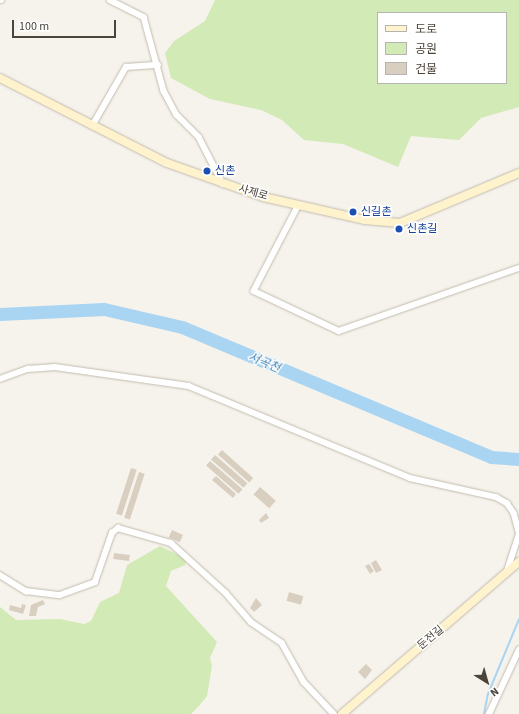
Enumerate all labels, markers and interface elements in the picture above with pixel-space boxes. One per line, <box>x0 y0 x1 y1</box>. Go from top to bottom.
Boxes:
scale bar <box>14 12 118 38</box>
legend <box>377 12 507 84</box>
text: 100 m <box>19 18 49 35</box>
text: 도로 <box>415 21 437 38</box>
text: 공원 <box>415 41 437 58</box>
text: 건물 <box>415 61 437 78</box>
place label: 신촌 <box>215 164 235 178</box>
marker: 신촌 <box>202 166 212 176</box>
street label: 사제로 <box>237 182 269 204</box>
place label: 신길촌 <box>361 205 391 219</box>
marker: 신길촌 <box>348 207 358 217</box>
place label: 신촌길 <box>407 222 437 236</box>
marker: 신촌길 <box>394 224 404 234</box>
water label: 서곡천 <box>246 350 282 376</box>
street label: 둔전길 <box>415 623 447 653</box>
north arrow <box>467 662 507 702</box>
text: N <box>487 684 502 700</box>

